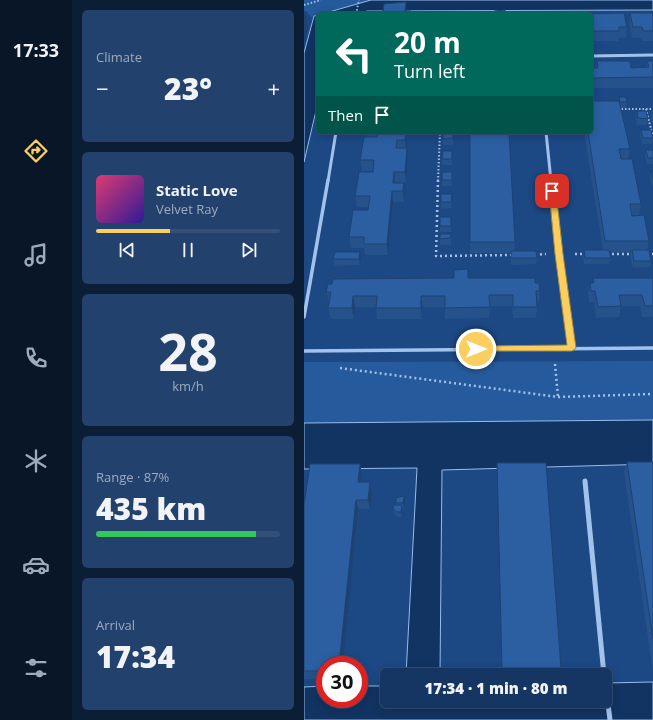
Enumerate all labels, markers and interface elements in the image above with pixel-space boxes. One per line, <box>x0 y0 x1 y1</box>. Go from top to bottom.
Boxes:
text: 20 m <box>394 23 461 61</box>
icon: left <box>328 28 380 80</box>
text: 17:33 <box>13 38 59 62</box>
text: Climate <box>96 48 142 66</box>
text: Turn left <box>394 59 465 83</box>
text: 23° <box>164 68 212 109</box>
text: − <box>96 73 109 103</box>
text: + <box>267 73 280 103</box>
icon: arrive <box>371 104 393 126</box>
text: Then <box>328 105 363 125</box>
icon: directions <box>22 137 50 165</box>
pin <box>535 174 569 208</box>
text: Static Love <box>156 180 238 200</box>
icon: arrive <box>541 180 563 202</box>
text: Velvet Ray <box>156 200 218 218</box>
icon: previous <box>116 239 138 261</box>
icon: pause <box>177 239 199 261</box>
icon: next <box>238 239 260 261</box>
icon: music <box>22 241 50 269</box>
text: 28 <box>158 315 218 386</box>
position arrow <box>455 328 497 370</box>
icon: phone <box>22 344 50 372</box>
text: km/h <box>172 377 204 395</box>
icon: climate <box>22 447 50 475</box>
text: Range · 87% <box>96 468 169 486</box>
text: 435 km <box>96 488 206 529</box>
icon: car <box>22 551 50 579</box>
text: Arrival <box>96 616 135 634</box>
text: 17:34 <box>96 636 175 677</box>
icon: filters <box>22 654 50 682</box>
speed limit sign: 30 <box>316 656 368 708</box>
text: 17:34 · 1 min · 80 m <box>425 678 567 698</box>

